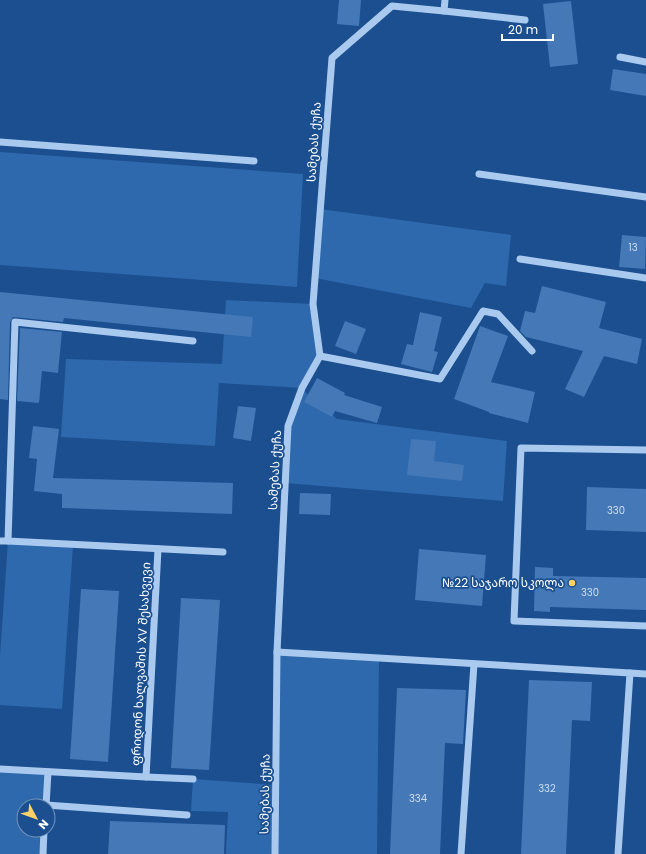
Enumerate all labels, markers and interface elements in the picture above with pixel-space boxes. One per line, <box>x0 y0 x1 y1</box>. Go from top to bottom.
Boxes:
scale bar <box>502 16 553 42</box>
text: 20 m <box>508 21 538 38</box>
street label: სამებას ქუჩა <box>302 101 325 183</box>
house number: 13 <box>628 240 638 255</box>
street label: სამებას ქუჩა <box>264 429 285 511</box>
house number: 330 <box>607 503 625 518</box>
street label: ფრიდონ ხალვაშის XV შესახვევი <box>127 562 154 766</box>
place label: №22 საჯარო სკოლა <box>442 574 564 591</box>
marker: №22 საჯარო სკოლა <box>567 578 577 588</box>
house number: 330 <box>581 585 599 600</box>
street label: სამებას ქუჩა <box>255 754 274 834</box>
house number: 332 <box>538 781 556 796</box>
house number: 334 <box>409 791 427 806</box>
north arrow <box>16 798 56 838</box>
text: N <box>35 816 52 833</box>

